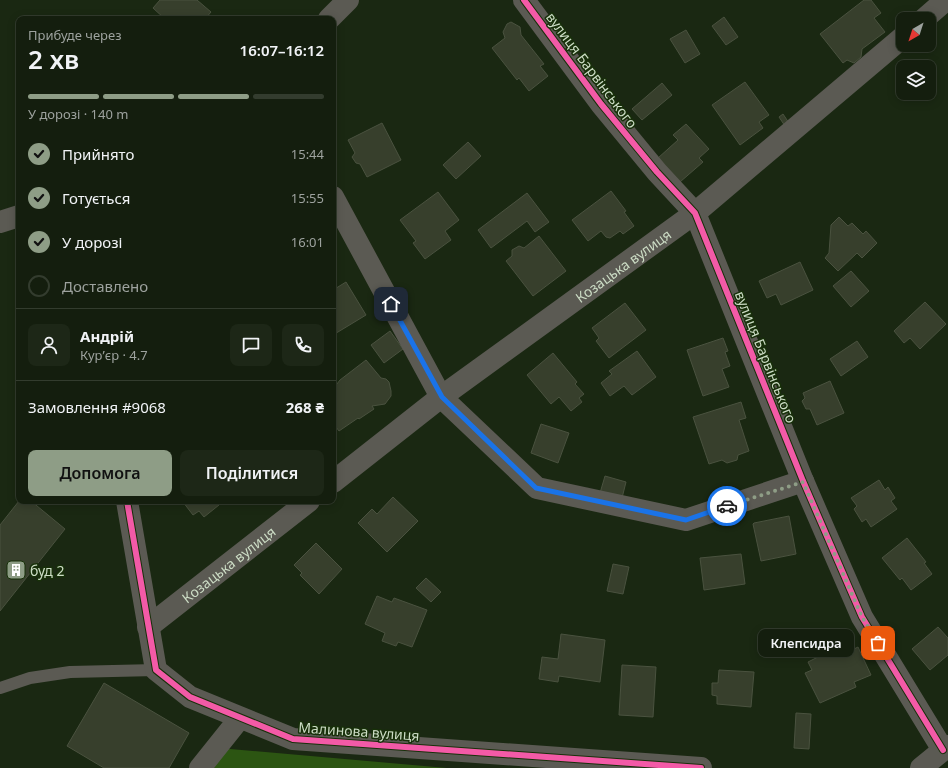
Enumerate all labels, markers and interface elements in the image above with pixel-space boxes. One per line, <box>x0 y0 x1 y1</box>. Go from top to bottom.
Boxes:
street label: вулиця Барвінського <box>542 8 642 132</box>
north arrow <box>896 12 936 52</box>
map controls <box>896 12 936 100</box>
text: Прибуде через <box>28 26 122 44</box>
text: 16:07–16:12 <box>240 40 324 60</box>
text: 2 хв <box>28 41 79 77</box>
button: layers <box>896 60 936 100</box>
text: У дорозі · 140 m <box>28 105 128 123</box>
icon: check <box>28 143 50 165</box>
text: Прийнято <box>62 144 134 164</box>
text: 15:44 <box>291 145 324 163</box>
icon: check <box>28 187 50 209</box>
text: Готується <box>62 188 130 208</box>
text: 15:55 <box>291 189 324 207</box>
street label: Козацька вулиця <box>571 224 675 306</box>
icon: check <box>28 231 50 253</box>
text: У дорозі <box>62 232 122 252</box>
text: 16:01 <box>291 233 324 251</box>
text: Доставлено <box>62 276 148 296</box>
pin <box>374 287 408 321</box>
street label: вулиця Барвінського <box>731 288 801 426</box>
icon: home <box>380 293 402 315</box>
button: person <box>28 324 70 366</box>
button: chat <box>230 324 272 366</box>
button: phone <box>282 324 324 366</box>
text: Андрій <box>80 326 134 346</box>
text: Кур’єр · 4.7 <box>80 346 148 364</box>
text: Замовлення #9068 <box>28 397 166 417</box>
text: 268 ₴ <box>286 397 324 417</box>
button: Допомога <box>28 450 172 496</box>
button: Поділитися <box>180 450 324 496</box>
courier <box>707 486 747 526</box>
icon: car <box>716 495 738 517</box>
street label: Козацька вулиця <box>178 522 279 607</box>
building icon: буд 2 <box>5 559 27 581</box>
place label: буд 2 <box>30 561 65 580</box>
pin <box>861 626 895 660</box>
callout: Клепсидра <box>758 629 854 657</box>
icon: bag <box>867 632 889 654</box>
text: Клепсидра <box>770 634 842 652</box>
street label: Малинова вулиця <box>298 717 420 745</box>

